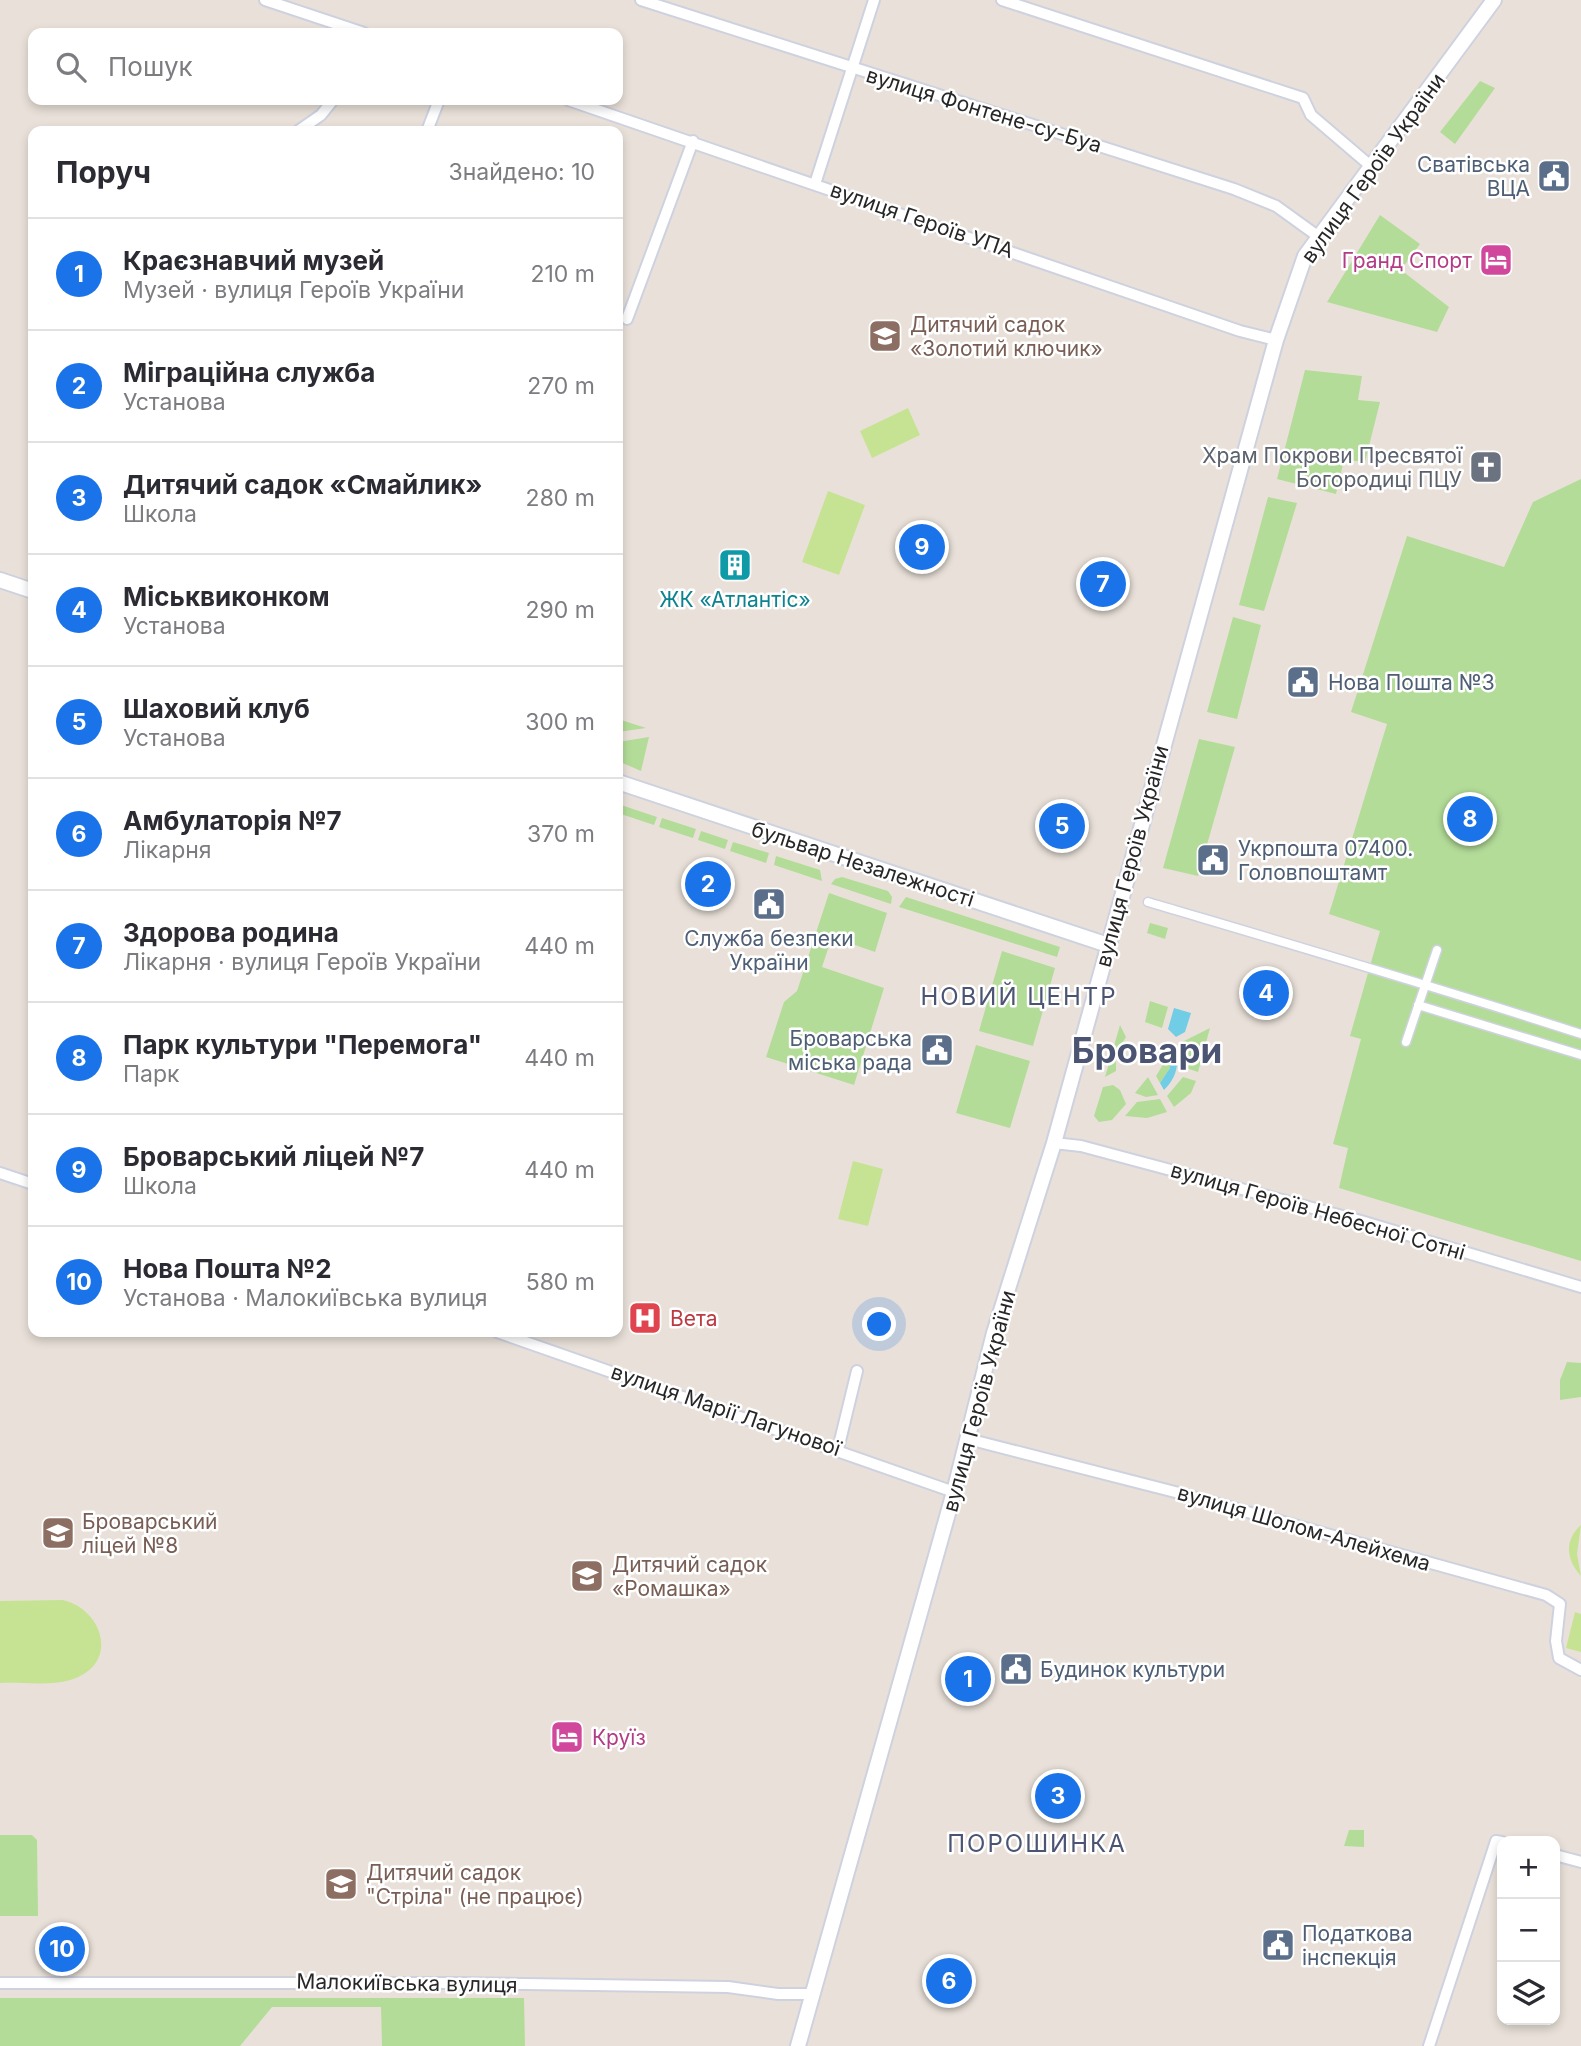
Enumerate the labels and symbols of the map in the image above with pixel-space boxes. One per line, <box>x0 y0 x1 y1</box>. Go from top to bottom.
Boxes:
street label: вулиця Фонтене-су-Буа <box>863 62 1105 158</box>
street label: вулиця Героїв України <box>1296 68 1450 268</box>
place label: Сватівська ВЦА <box>1417 152 1530 201</box>
public building icon: Сватівська ВЦА <box>1535 157 1573 195</box>
street label: вулиця Героїв УПА <box>827 177 1017 263</box>
hotel icon: Гранд Спорт <box>1477 241 1515 279</box>
place label: Гранд Спорт <box>1342 248 1472 273</box>
place label: Дитячий садок «Золотий ключик» <box>910 312 1103 361</box>
school or university icon: Дитячий садок «Золотий ключик» <box>866 317 904 355</box>
place label: Храм Покрови Пресвятої Богородиці ПЦУ <box>1202 443 1463 492</box>
church icon: Храм Покрови Пресвятої Богородиці ПЦУ <box>1467 448 1505 486</box>
pin: 9 <box>899 521 945 573</box>
building icon: ЖК «Атлантіс» <box>716 546 754 584</box>
pin: 7 <box>1080 558 1126 610</box>
place label: ЖК «Атлантіс» <box>659 587 811 612</box>
public building icon: Нова Пошта №3 <box>1284 663 1322 701</box>
place label: Нова Пошта №3 <box>1328 670 1495 695</box>
street label: вулиця Героїв України <box>1090 743 1174 969</box>
pin: 8 <box>1447 793 1493 845</box>
pin: 5 <box>1039 800 1085 852</box>
street label: бульвар Незалежності <box>749 816 977 912</box>
place label: Укрпошта 07400. Головпоштамт <box>1238 836 1413 885</box>
public building icon: Укрпошта 07400. Головпоштамт <box>1194 841 1232 879</box>
pin: 2 <box>685 858 731 910</box>
public building icon: Служба безпеки України <box>750 885 788 923</box>
place label: Служба безпеки України <box>684 926 854 975</box>
pin: 4 <box>1243 967 1289 1019</box>
district label: НОВИЙ ЦЕНТР <box>920 981 1118 1011</box>
place label: Броварська міська рада <box>788 1026 912 1075</box>
district label: Бровари <box>1072 1029 1222 1071</box>
public building icon: Броварська міська рада <box>918 1031 956 1069</box>
street label: вулиця Героїв Небесної Сотні <box>1168 1157 1468 1265</box>
street label: вулиця Героїв України <box>937 1288 1021 1514</box>
hospital icon: Вета <box>626 1299 664 1337</box>
place label: Вета <box>670 1306 718 1331</box>
your location <box>862 1307 896 1341</box>
street label: вулиця Марії Лагунової <box>608 1359 845 1461</box>
street label: вулиця Шолом-Алейхема <box>1175 1480 1433 1576</box>
place label: Броварський ліцей №8 <box>82 1509 217 1558</box>
school or university icon: Броварський ліцей №8 <box>39 1514 77 1552</box>
place label: Дитячий садок «Ромашка» <box>612 1552 768 1601</box>
school or university icon: Дитячий садок «Ромашка» <box>568 1557 606 1595</box>
public building icon: Будинок культури <box>997 1650 1035 1688</box>
pin: 1 <box>945 1653 991 1705</box>
place label: Будинок культури <box>1040 1657 1225 1682</box>
hotel icon: Круїз <box>548 1718 586 1756</box>
place label: Круїз <box>592 1725 646 1750</box>
pin: 3 <box>1035 1770 1081 1822</box>
district label: ПОРОШИНКА <box>947 1829 1127 1858</box>
place label: Дитячий садок "Стріла" (не працює) <box>366 1860 584 1909</box>
school or university icon: Дитячий садок "Стріла" (не працює) <box>322 1865 360 1903</box>
place label: Податкова інспекція <box>1302 1921 1412 1970</box>
pin: 10 <box>39 1923 85 1975</box>
public building icon: Податкова інспекція <box>1259 1926 1297 1964</box>
pin: 6 <box>926 1955 972 2007</box>
street label: Малокиївська вулиця <box>296 1969 518 1997</box>

